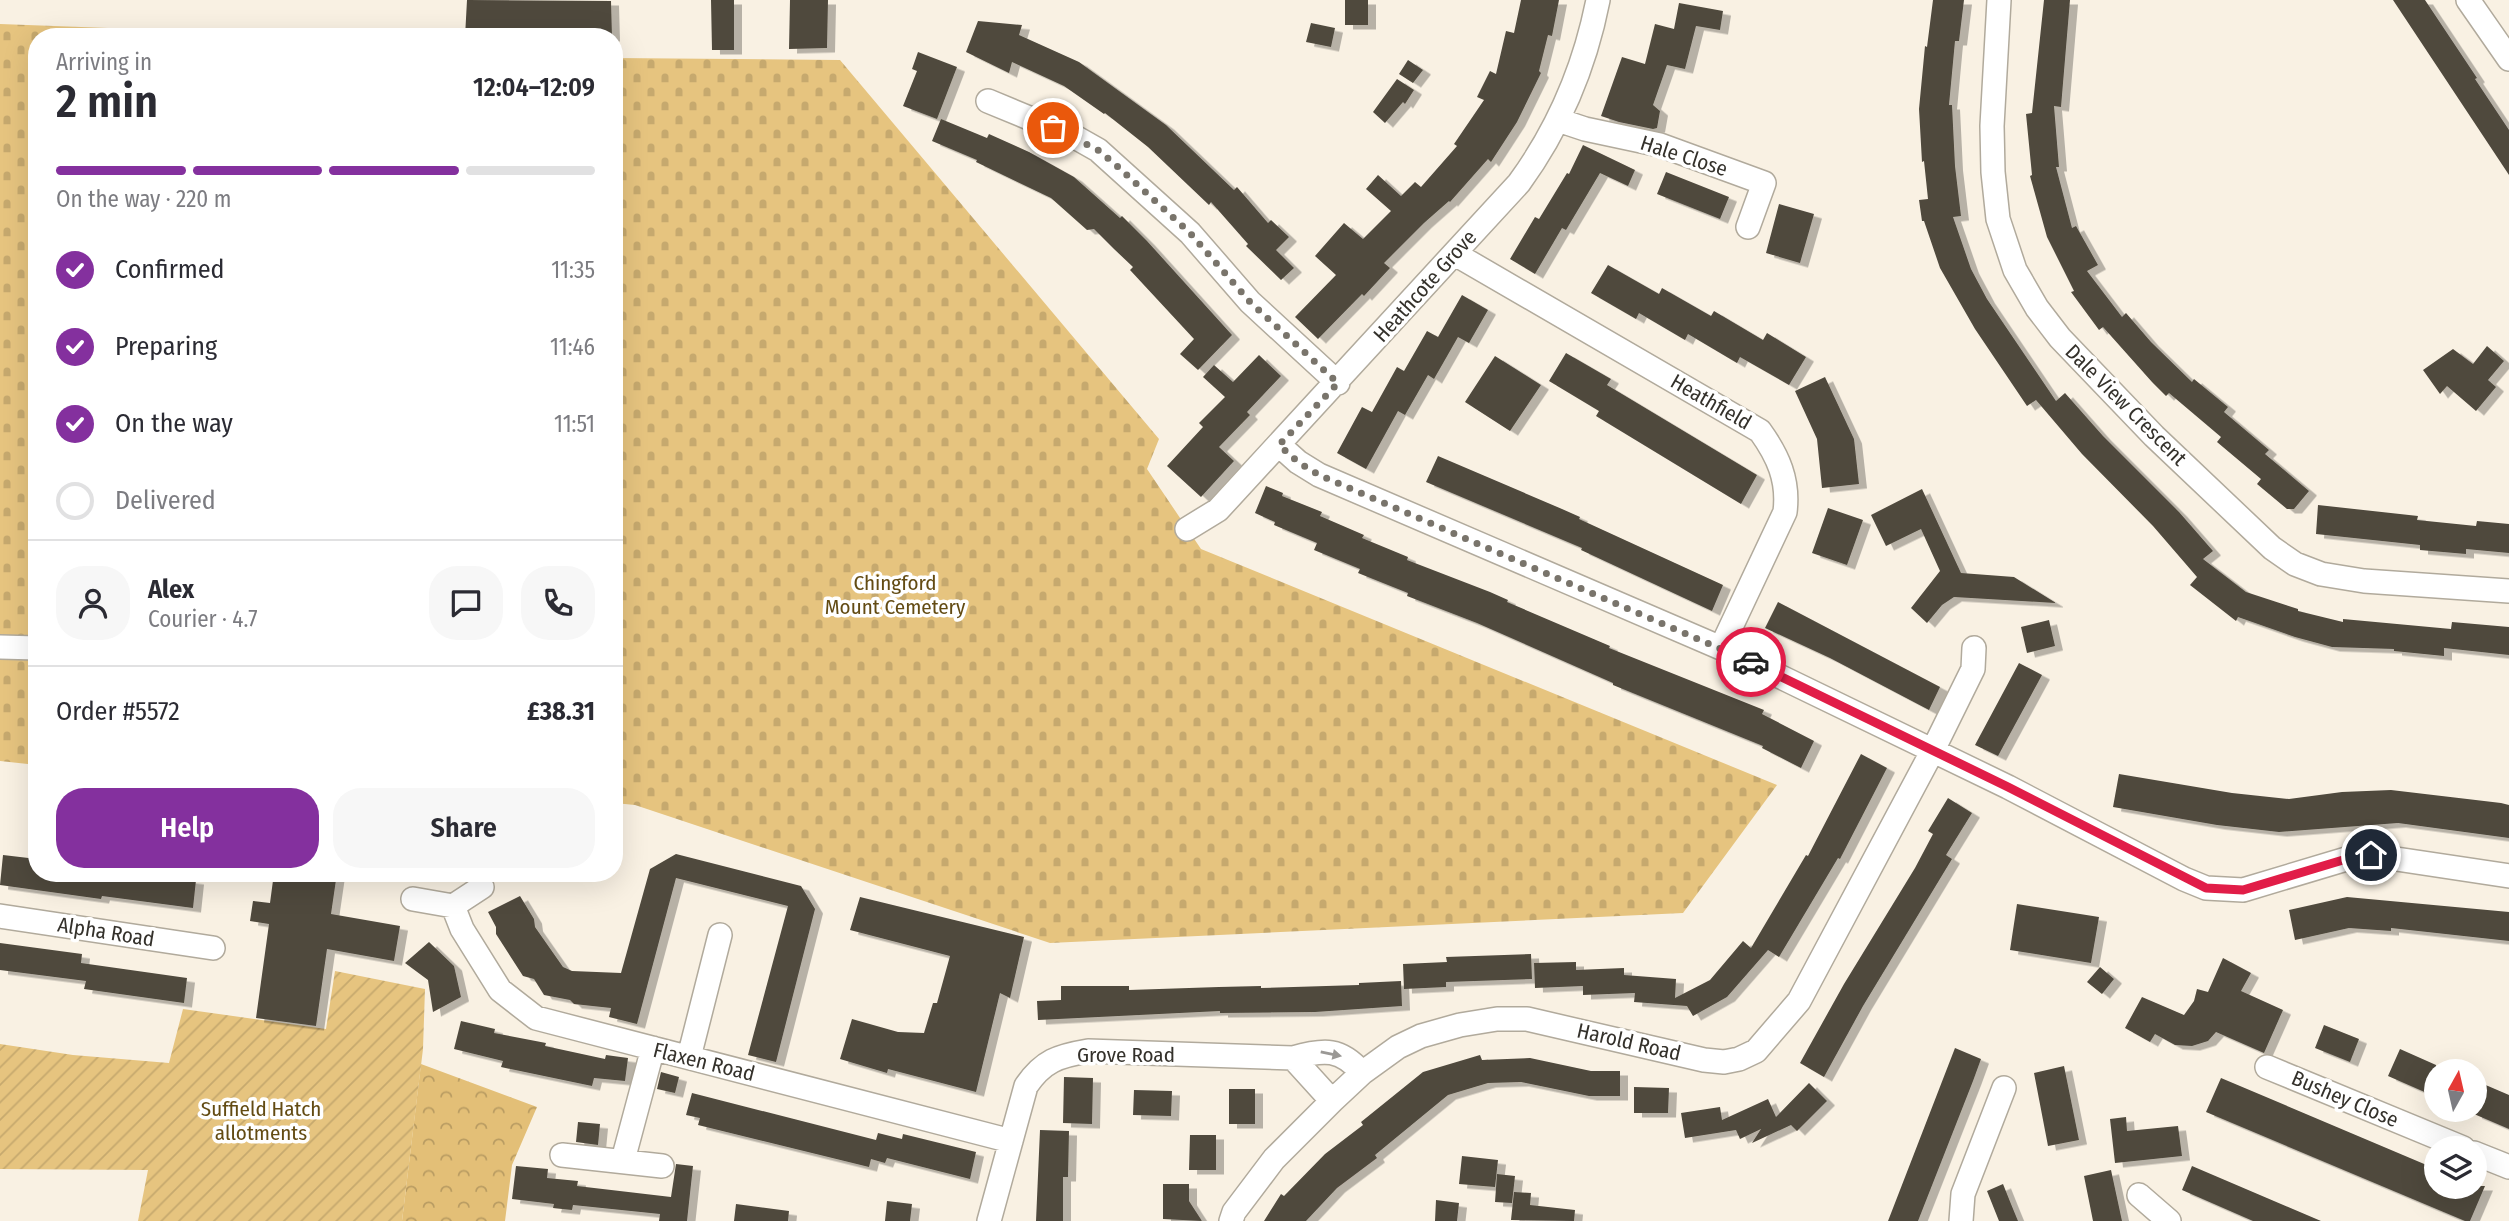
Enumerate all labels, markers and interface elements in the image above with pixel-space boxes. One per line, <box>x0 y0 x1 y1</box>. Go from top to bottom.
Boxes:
text: Arriving in <box>56 48 152 76</box>
text: 12:04–12:09 <box>473 72 595 103</box>
text: 2 min <box>56 74 158 129</box>
pin <box>1023 98 1083 158</box>
icon: bag <box>1034 109 1072 147</box>
street label: Hale Close <box>1637 130 1731 182</box>
text: On the way · 220 m <box>56 185 231 213</box>
street label: Heathcote Grove <box>1368 225 1482 347</box>
icon: check <box>56 251 94 289</box>
text: Confirmed <box>115 254 225 285</box>
text: 11:35 <box>551 256 595 284</box>
icon: check <box>56 328 94 366</box>
text: Preparing <box>115 331 217 362</box>
text: 11:46 <box>550 333 595 361</box>
street label: Dale View Crescent <box>2060 339 2192 471</box>
street label: Heathfield <box>1666 368 1756 436</box>
icon: check <box>56 405 94 443</box>
text: On the way <box>115 408 233 439</box>
text: 11:51 <box>554 410 595 438</box>
text: Delivered <box>115 485 216 516</box>
button: person <box>56 566 130 640</box>
button: chat <box>429 566 503 640</box>
button: phone <box>521 566 595 640</box>
park label: Chingford Mount Cemetery <box>825 570 966 620</box>
text: Alex <box>148 574 194 605</box>
text: Courier · 4.7 <box>148 605 258 633</box>
courier <box>1716 627 1786 697</box>
icon: car <box>1732 643 1770 681</box>
text: Order #5572 <box>56 696 180 727</box>
text: £38.31 <box>527 696 595 727</box>
button: Help <box>56 788 319 868</box>
button: Share <box>333 788 595 868</box>
pin <box>2341 825 2401 885</box>
icon: home <box>2352 836 2390 874</box>
street label: Alpha Road <box>56 912 156 952</box>
street label: Harold Road <box>1574 1017 1684 1067</box>
street label: Flaxen Road <box>651 1037 757 1087</box>
street label: Grove Road <box>1077 1042 1175 1068</box>
one-way arrow <box>1320 1048 1342 1059</box>
north arrow <box>2424 1059 2487 1122</box>
map controls <box>2424 1059 2487 1199</box>
street label: Bushey Close <box>2288 1065 2402 1133</box>
park label: Suffield Hatch allotments <box>201 1096 321 1146</box>
button: layers <box>2424 1136 2487 1199</box>

